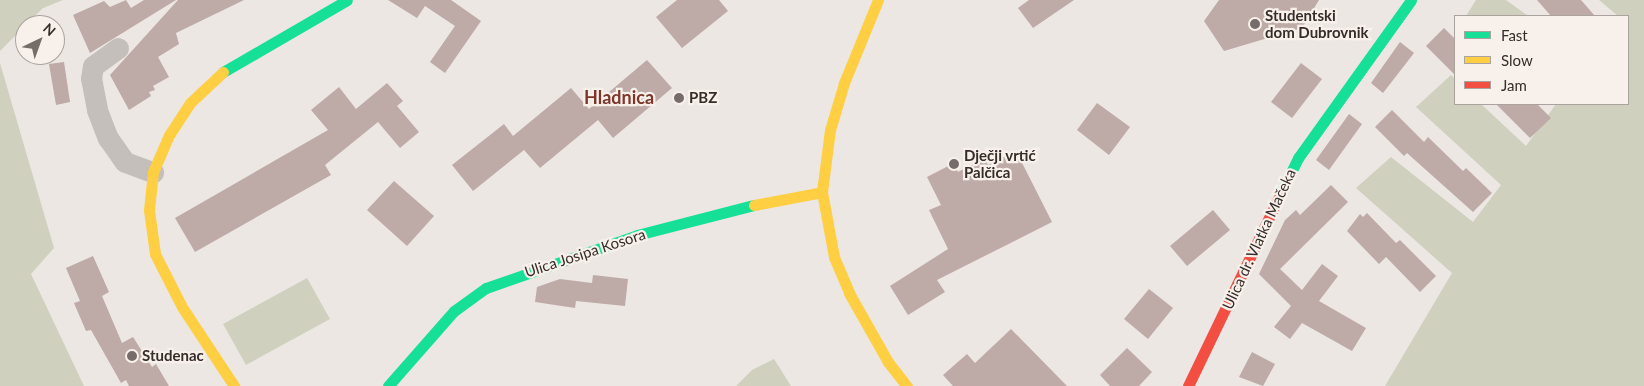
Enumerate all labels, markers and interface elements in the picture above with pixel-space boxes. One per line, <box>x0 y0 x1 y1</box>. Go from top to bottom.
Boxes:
place label: Studentski dom Dubrovnik <box>1265 6 1369 41</box>
north arrow <box>15 15 65 65</box>
legend <box>1454 15 1629 105</box>
marker: Studentski dom Dubrovnik <box>1249 18 1261 30</box>
text: N <box>40 19 59 39</box>
text: Fast <box>1501 26 1528 44</box>
text: Slow <box>1501 51 1533 69</box>
text: Jam <box>1501 76 1527 94</box>
district label: Hladnica <box>584 86 654 108</box>
place label: PBZ <box>689 89 717 107</box>
marker: PBZ <box>673 92 685 104</box>
place label: Dječji vrtić Palčica <box>964 146 1036 181</box>
marker: Dječji vrtić Palčica <box>948 158 960 170</box>
street label: Ulica dr. Vlatka Mačeka <box>1218 166 1300 312</box>
street label: Ulica Josipa Kosora <box>522 225 648 281</box>
place label: Studenac <box>142 347 204 365</box>
marker: Studenac <box>126 350 138 362</box>

